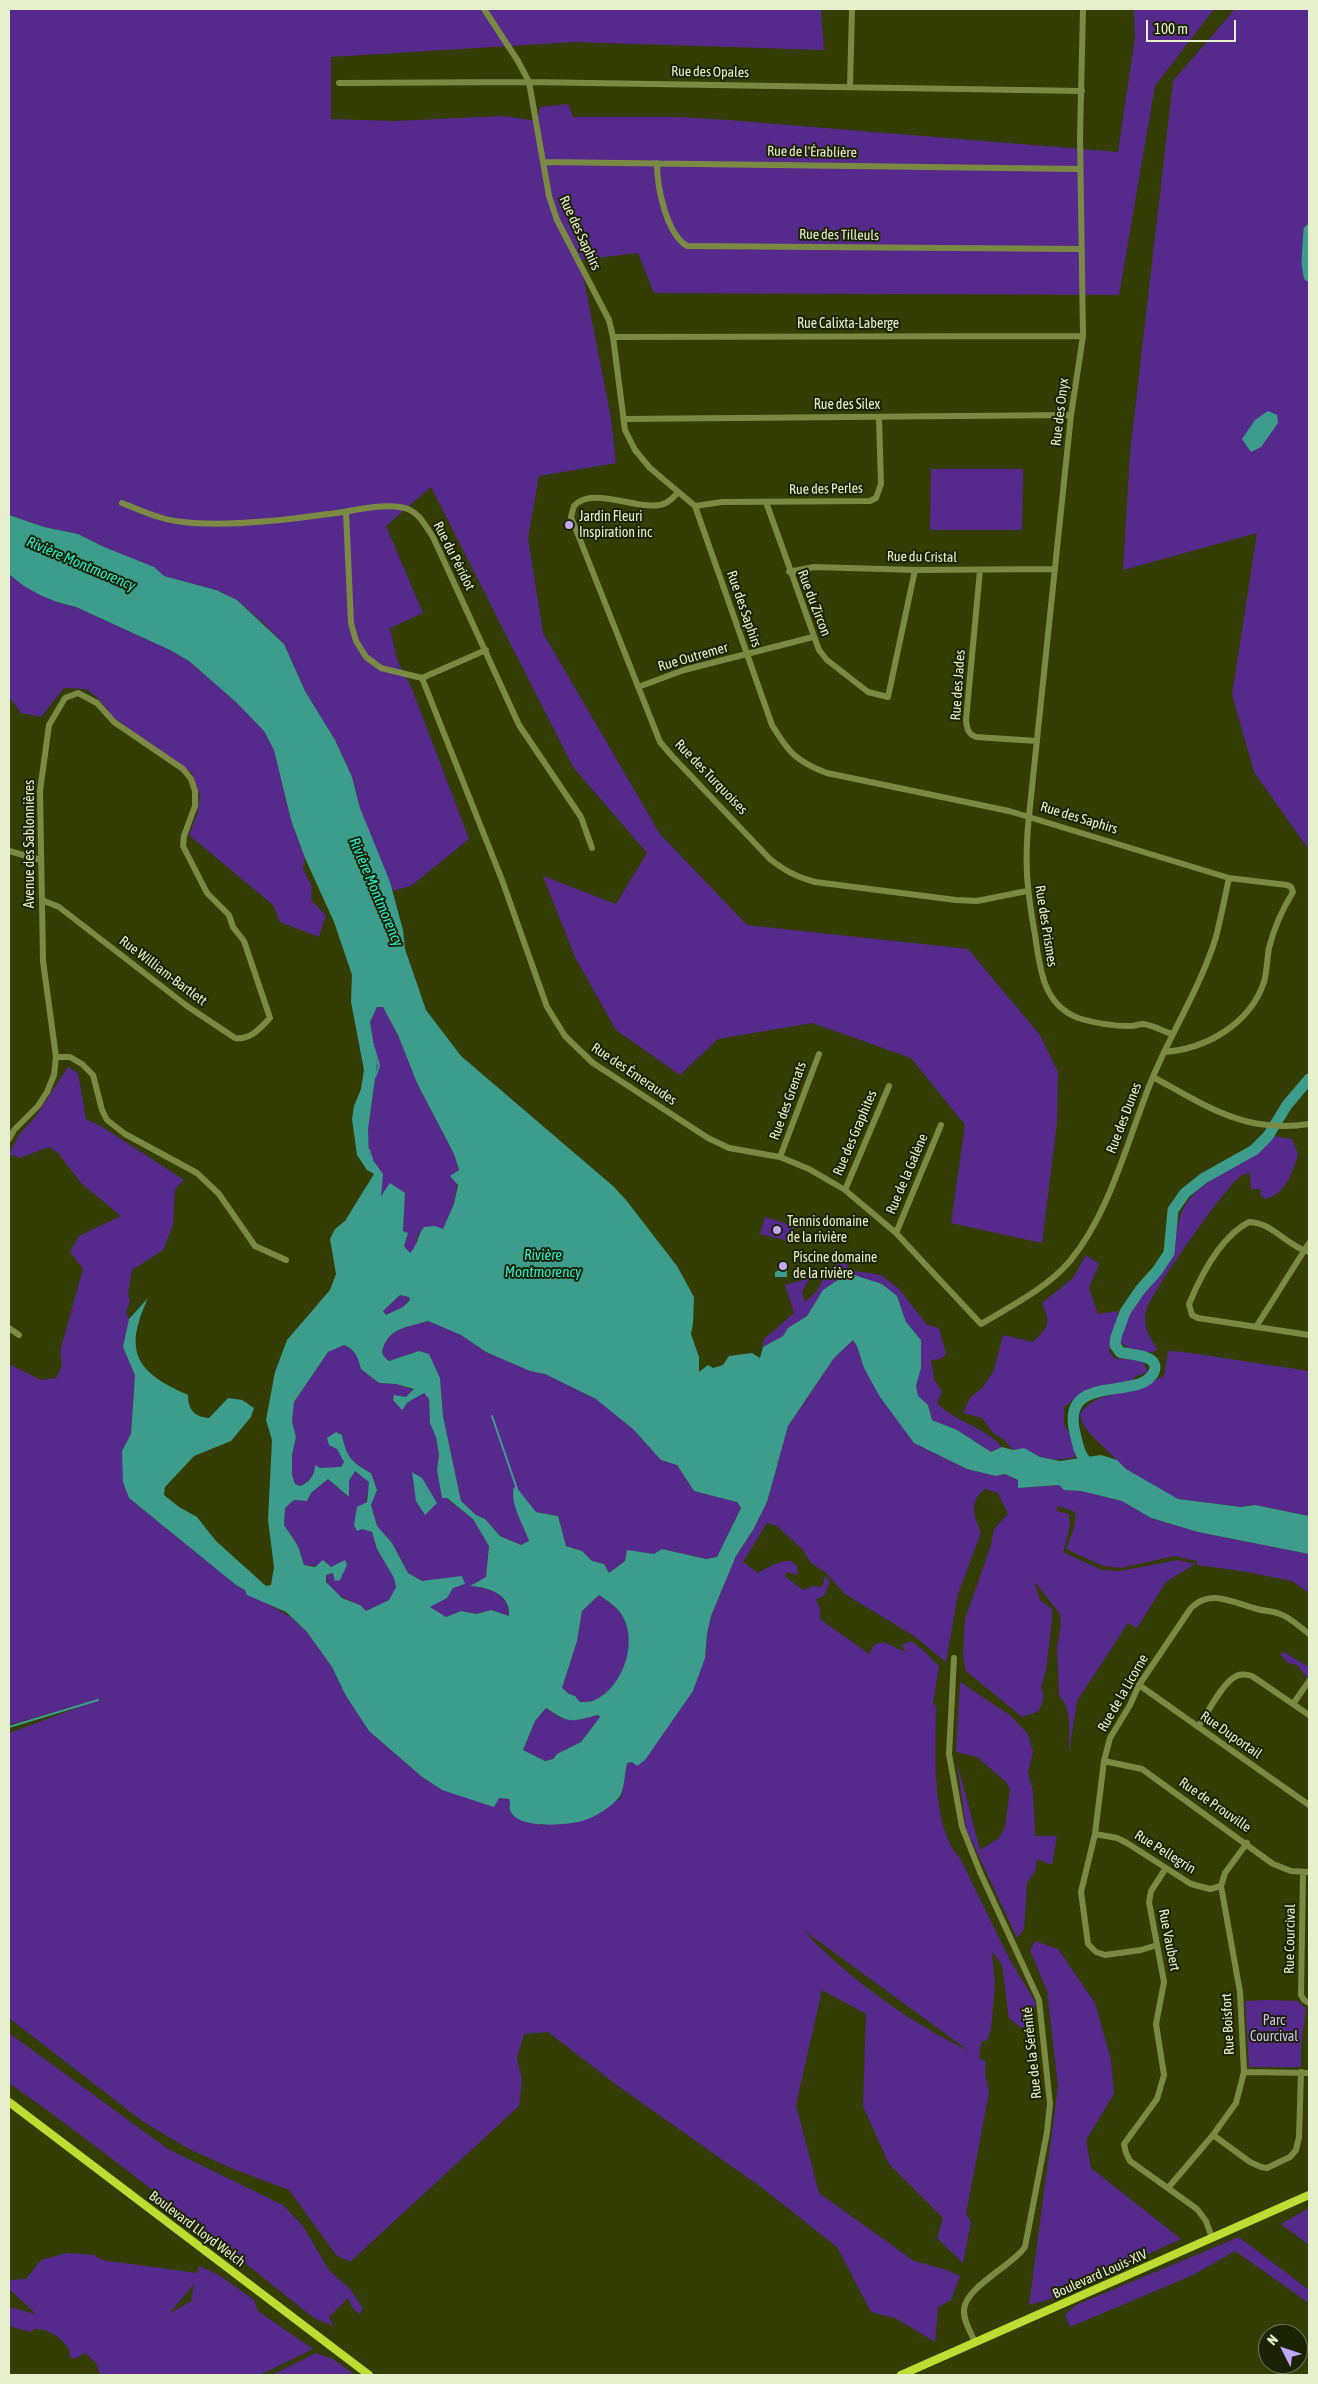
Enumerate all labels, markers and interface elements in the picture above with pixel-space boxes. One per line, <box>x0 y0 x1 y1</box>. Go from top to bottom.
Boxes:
scale bar <box>1148 10 1238 42</box>
text: 100 m <box>1154 20 1188 37</box>
street label: Rue des Opales <box>671 63 749 81</box>
street label: Rue de l'Érablière <box>767 143 857 161</box>
street label: Rue des Saphirs <box>555 193 605 273</box>
street label: Rue des Tilleuls <box>799 226 879 244</box>
street label: Rue Calixta-Laberge <box>797 316 899 332</box>
street label: Rue des Onyx <box>1048 377 1072 447</box>
street label: Rue des Silex <box>814 397 880 413</box>
street label: Rue des Perles <box>789 480 863 498</box>
place label: Jardin Fleuri Inspiration inc <box>579 509 652 542</box>
street label: Rue du Péridot <box>429 519 479 593</box>
marker: Jardin Fleuri Inspiration inc <box>563 519 575 531</box>
water label: Rivière Montmorency <box>24 533 138 595</box>
street label: Rue du Cristal <box>887 548 957 566</box>
street label: Rue des Saphirs <box>723 568 765 650</box>
street label: Rue du Zircon <box>794 568 834 638</box>
street label: Rue Outremer <box>656 639 730 675</box>
street label: Rue des Jades <box>947 649 969 721</box>
street label: Rue des Turquoises <box>671 736 751 818</box>
street label: Avenue des Sablonnières <box>22 780 38 908</box>
street label: Rue des Saphirs <box>1038 798 1120 838</box>
water label: Rivière Montmorency <box>345 835 407 949</box>
street label: Rue des Prismes <box>1031 884 1061 968</box>
street label: Rue William-Bartlett <box>116 933 210 1009</box>
street label: Rue des Émeraudes <box>588 1039 680 1109</box>
street label: Rue des Grenats <box>766 1060 810 1142</box>
street label: Rue des Dunes <box>1103 1080 1145 1156</box>
street label: Rue des Graphites <box>829 1088 881 1178</box>
street label: Rue de la Galène <box>882 1131 932 1217</box>
place label: Tennis domaine de la rivière <box>787 1214 868 1246</box>
marker: Tennis domaine de la rivière <box>771 1224 783 1236</box>
water label: Rivière Montmorency <box>505 1246 581 1281</box>
place label: Piscine domaine de la rivière <box>793 1250 877 1282</box>
marker: Piscine domaine de la rivière <box>777 1260 789 1272</box>
street label: Rue de la Licorne <box>1094 1651 1152 1735</box>
street label: Rue Duportail <box>1197 1708 1265 1762</box>
street label: Rue de Prouville <box>1176 1774 1254 1836</box>
street label: Rue Pellegrin <box>1131 1827 1199 1877</box>
street label: Rue Courcival <box>1281 1904 1299 1974</box>
street label: Rue Vaubert <box>1155 1908 1183 1972</box>
street label: Rue Boisfort <box>1218 1993 1238 2055</box>
street label: Rue de la Sérénité <box>1019 2006 1045 2100</box>
park label: Parc Courcival <box>1250 2013 1298 2045</box>
street label: Boulevard Lloyd Welch <box>146 2187 248 2271</box>
street label: Boulevard Louis-XIV <box>1050 2246 1150 2302</box>
north arrow <box>1258 2324 1308 2374</box>
text: N <box>1264 2331 1281 2348</box>

